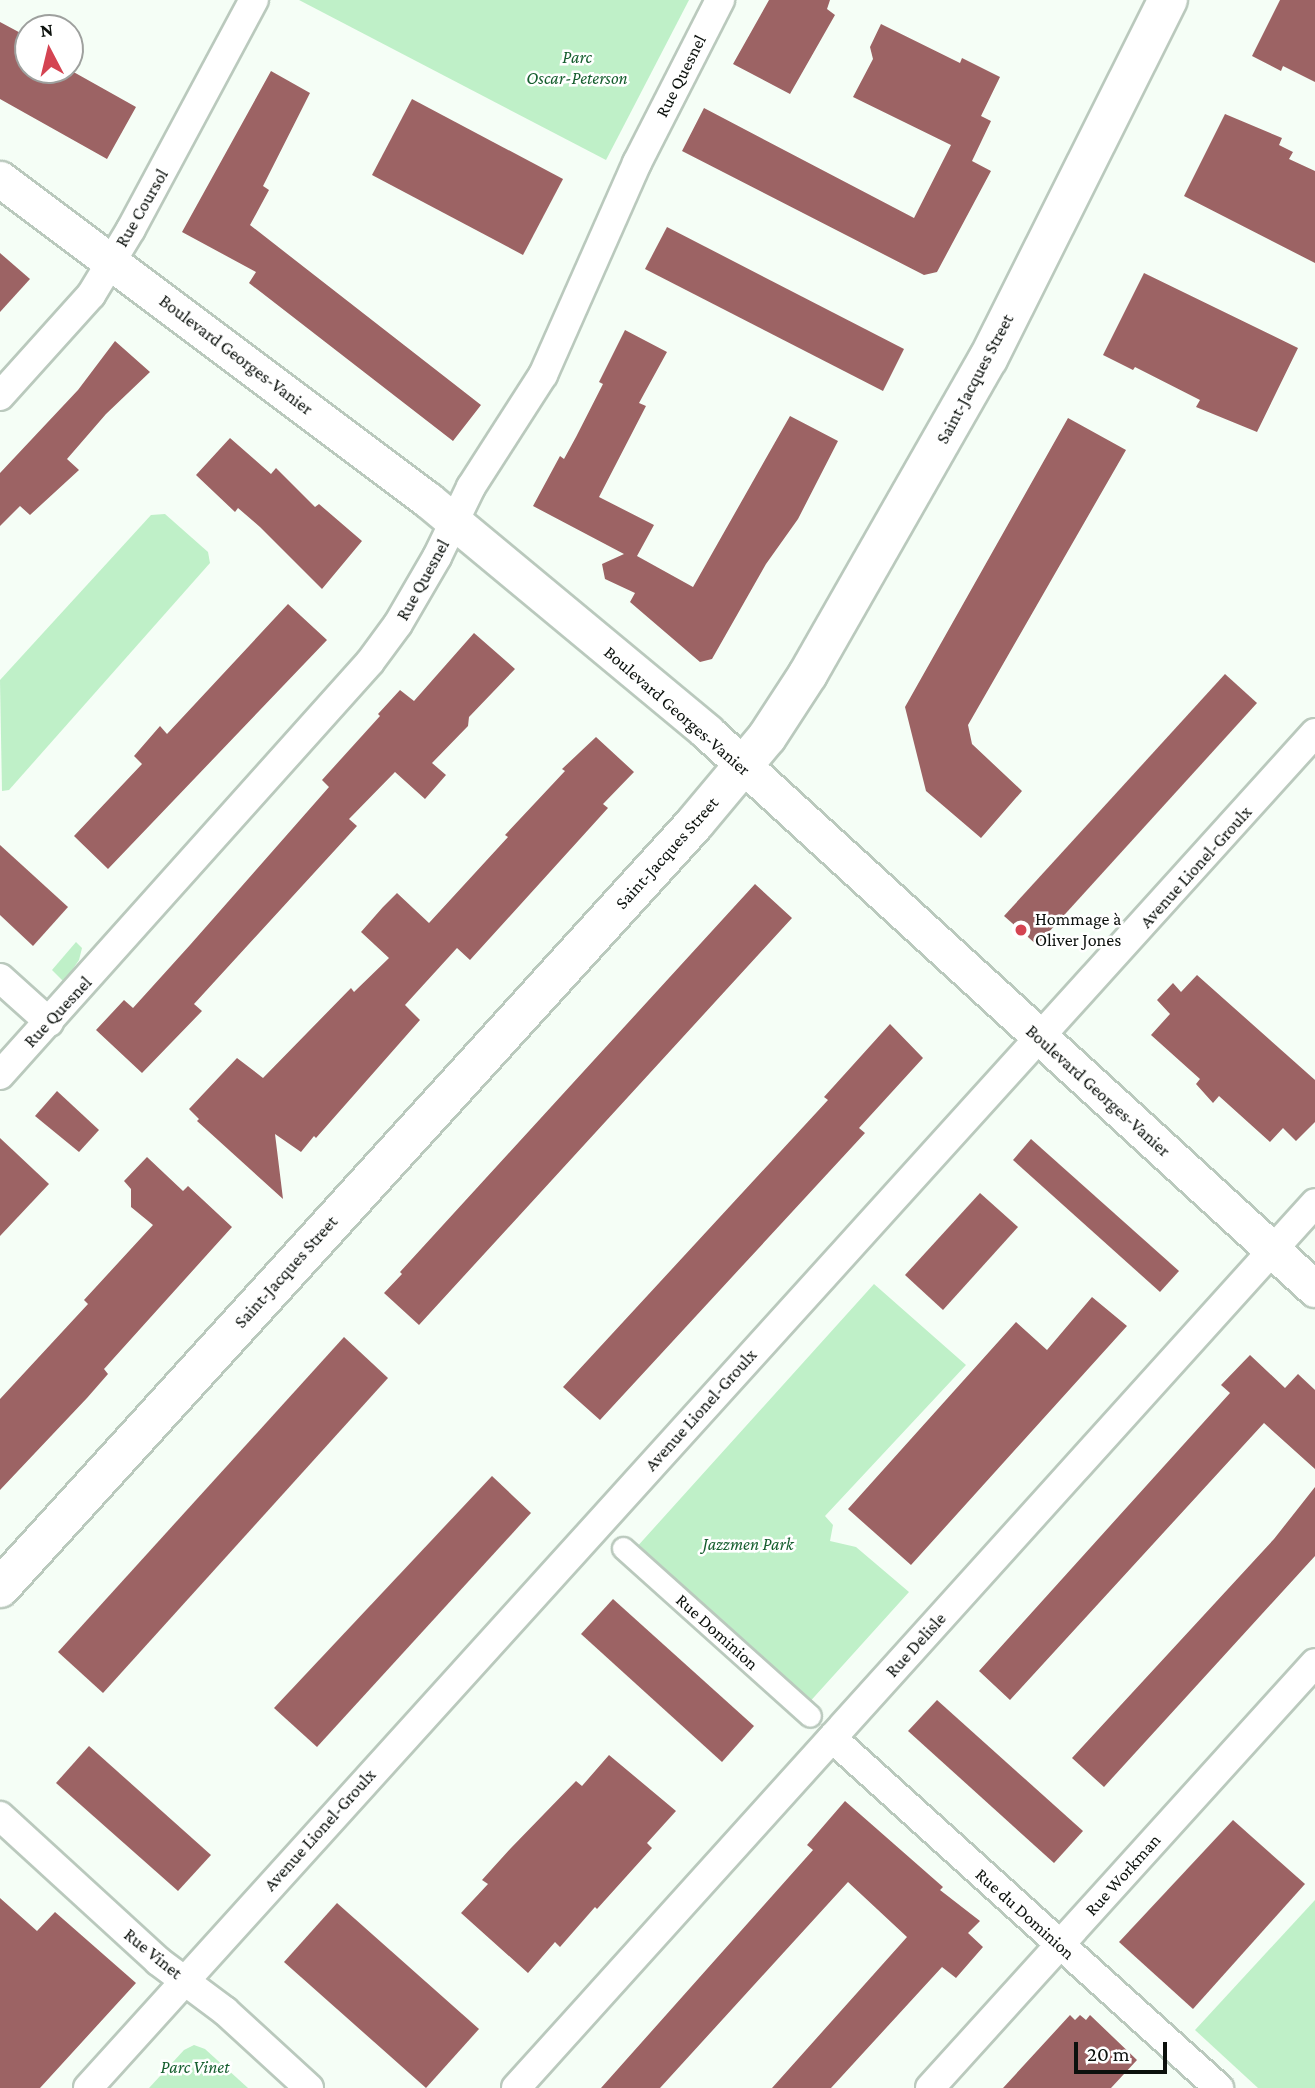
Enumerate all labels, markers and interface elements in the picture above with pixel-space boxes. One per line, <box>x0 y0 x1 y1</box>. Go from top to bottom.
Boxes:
north arrow <box>14 14 84 84</box>
text: N <box>39 18 54 41</box>
street label: Rue Quesnel <box>651 31 711 121</box>
park label: Parc Oscar-Peterson <box>526 47 628 90</box>
street label: Rue Coursol <box>111 165 173 251</box>
street label: Boulevard Georges-Vanier <box>155 290 317 420</box>
street label: Saint-Jacques Street <box>932 310 1018 448</box>
street label: Rue Quesnel <box>392 536 454 624</box>
street label: Boulevard Georges-Vanier <box>599 642 755 780</box>
street label: Saint-Jacques Street <box>611 792 723 914</box>
street label: Avenue Lionel-Groulx <box>1135 801 1257 933</box>
place label: Hommage à Oliver Jones <box>1035 909 1121 951</box>
marker: Hommage à Oliver Jones <box>1013 922 1029 938</box>
street label: Rue Quesnel <box>20 972 96 1052</box>
street label: Boulevard Georges-Vanier <box>1021 1020 1175 1162</box>
street label: Saint-Jacques Street <box>230 1211 342 1333</box>
street label: Avenue Lionel-Groulx <box>640 1344 762 1476</box>
park label: Jazzmen Park <box>702 1533 794 1555</box>
street label: Rue Dominion <box>671 1589 763 1675</box>
street label: Rue Delisle <box>881 1608 951 1682</box>
street label: Avenue Lionel-Groulx <box>259 1764 381 1896</box>
street label: Rue Workman <box>1081 1830 1165 1920</box>
street label: Rue du Dominion <box>971 1864 1079 1964</box>
street label: Rue Vinet <box>119 1924 187 1984</box>
scale bar <box>1077 2028 1170 2072</box>
text: 20 m <box>1087 2042 1130 2066</box>
park label: Parc Vinet <box>161 2056 229 2078</box>

